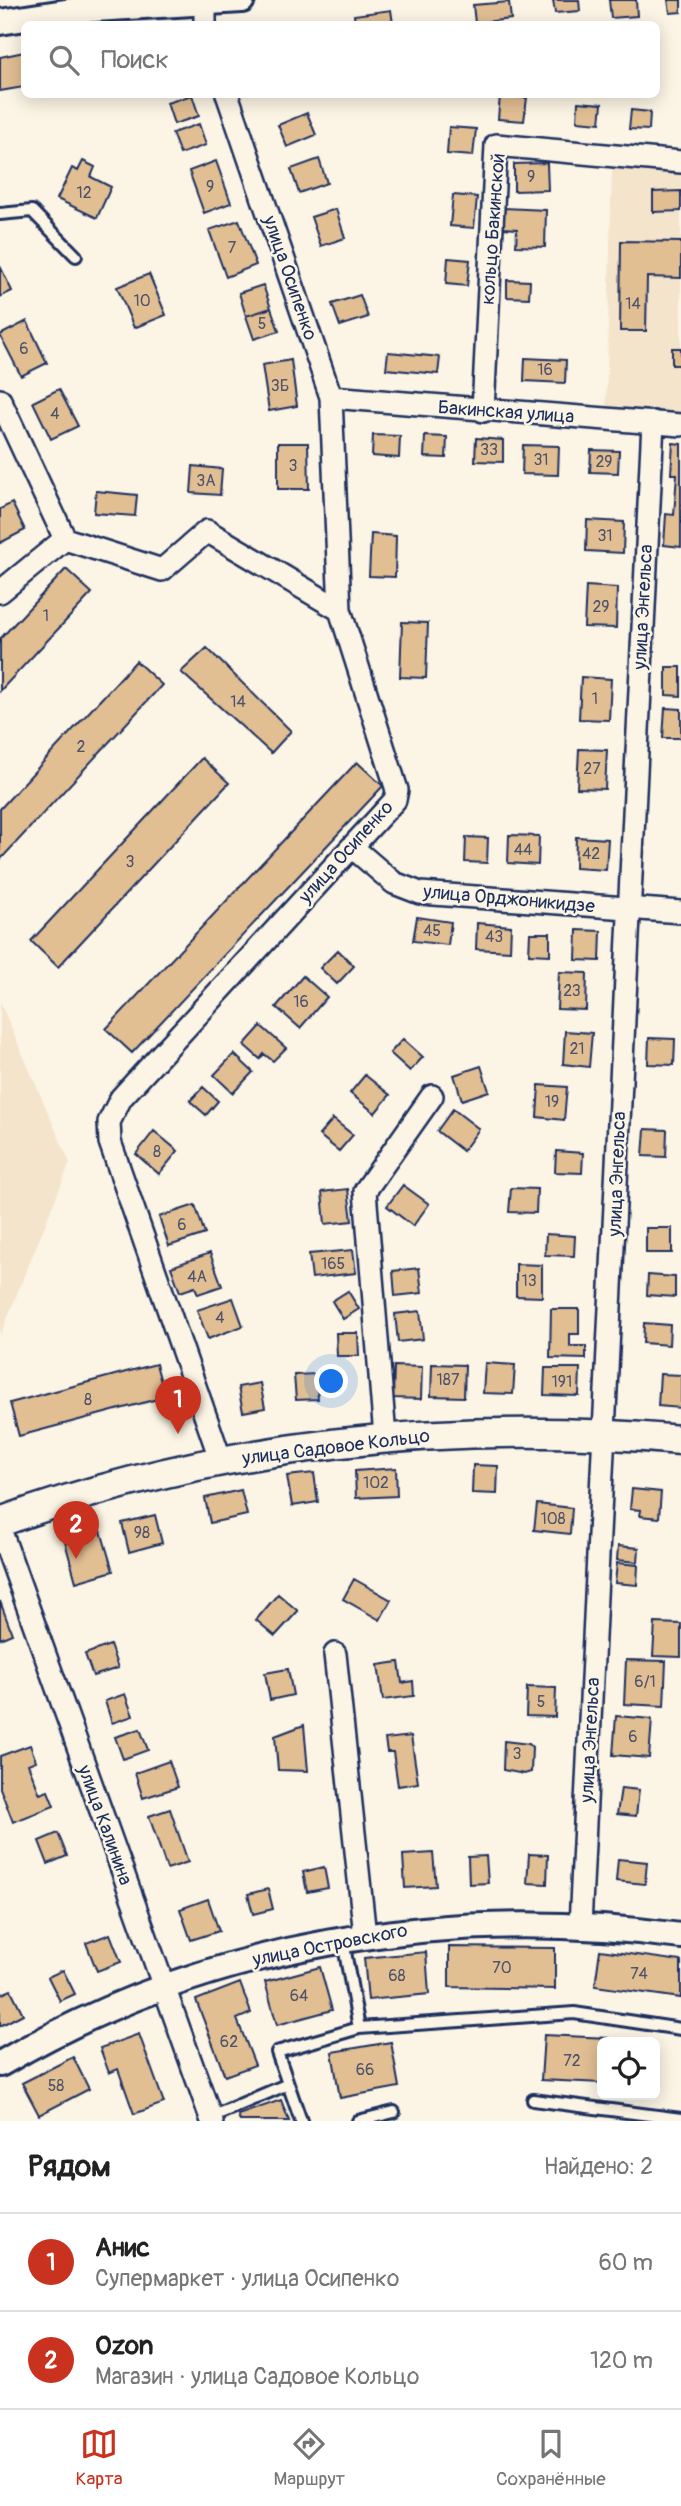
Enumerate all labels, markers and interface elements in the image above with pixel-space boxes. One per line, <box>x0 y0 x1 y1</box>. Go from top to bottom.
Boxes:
search box <box>21 21 660 98</box>
icon: search <box>45 41 83 79</box>
text: Поиск <box>101 44 169 76</box>
street label: кольцо Бакинской <box>476 152 510 306</box>
house number: 9 <box>527 167 535 187</box>
house number: 9 <box>206 177 214 197</box>
house number: 12 <box>76 183 92 203</box>
street label: улица Осипенко <box>257 212 323 343</box>
house number: 7 <box>228 238 237 258</box>
house number: 10 <box>133 291 151 311</box>
house number: 14 <box>625 294 641 314</box>
house number: 5 <box>258 314 266 334</box>
house number: 6 <box>19 339 29 359</box>
house number: 16 <box>537 360 553 380</box>
house number: 3Б <box>271 376 289 396</box>
street label: Бакинская улица <box>437 395 575 429</box>
house number: 4 <box>50 404 60 424</box>
house number: 33 <box>480 440 498 460</box>
house number: 31 <box>533 450 549 470</box>
house number: 29 <box>595 452 613 472</box>
house number: 3 <box>289 456 298 476</box>
house number: 3А <box>196 471 216 491</box>
house number: 31 <box>597 526 613 546</box>
street label: улица Энгельса <box>628 544 658 671</box>
house number: 29 <box>592 597 610 617</box>
house number: 1 <box>43 606 49 626</box>
house number: 1 <box>592 689 598 709</box>
house number: 14 <box>230 692 246 712</box>
house number: 2 <box>77 737 86 757</box>
house number: 27 <box>583 759 601 779</box>
street label: улица Осипенко <box>293 796 398 909</box>
house number: 44 <box>514 840 532 860</box>
house number: 42 <box>582 844 600 864</box>
house number: 3 <box>126 852 135 872</box>
street label: улица Орджоникидзе <box>421 879 597 919</box>
house number: 45 <box>423 921 441 941</box>
house number: 43 <box>485 927 503 947</box>
house number: 23 <box>563 981 581 1001</box>
house number: 16 <box>293 992 309 1012</box>
house number: 21 <box>569 1039 585 1059</box>
house number: 19 <box>545 1092 559 1112</box>
street label: улица Энгельса <box>603 1111 631 1238</box>
house number: 8 <box>153 1142 161 1162</box>
house number: 6 <box>177 1215 187 1235</box>
house number: 165 <box>321 1254 345 1274</box>
house number: 4А <box>187 1267 207 1287</box>
house number: 13 <box>521 1271 537 1291</box>
house number: 4 <box>215 1308 225 1328</box>
your location <box>314 1364 348 1398</box>
house number: 187 <box>437 1370 460 1390</box>
house number: 191 <box>552 1372 572 1392</box>
pin: 1 <box>155 1376 201 1434</box>
house number: 8 <box>84 1390 92 1410</box>
street label: улица Садовое Кольцо <box>240 1424 431 1471</box>
house number: 102 <box>363 1473 389 1493</box>
pin: 2 <box>53 1501 99 1559</box>
house number: 108 <box>540 1509 566 1529</box>
house number: 98 <box>134 1523 150 1543</box>
house number: 6/1 <box>634 1672 656 1692</box>
street label: улица Энгельса <box>575 1677 605 1804</box>
house number: 5 <box>537 1692 545 1712</box>
house number: 6 <box>628 1727 638 1747</box>
house number: 3 <box>513 1744 522 1764</box>
street label: улица Калинина <box>72 1761 138 1888</box>
street label: улица Островского <box>250 1918 409 1972</box>
house number: 70 <box>492 1958 512 1978</box>
house number: 74 <box>630 1964 648 1984</box>
house number: 68 <box>388 1966 406 1986</box>
house number: 64 <box>290 1986 308 2006</box>
house number: 62 <box>220 2032 238 2052</box>
map controls <box>597 2037 660 2100</box>
button: locate <box>597 2037 660 2100</box>
house number: 72 <box>563 2051 581 2071</box>
house number: 66 <box>356 2060 374 2080</box>
house number: 58 <box>48 2076 64 2096</box>
text: Рядом <box>28 2148 111 2185</box>
text: Найдено: 2 <box>544 2152 653 2181</box>
text: Анис <box>95 2232 150 2264</box>
text: 1 <box>47 2248 56 2277</box>
text: 60 m <box>598 2248 653 2277</box>
text: Супермаркет · улица Осипенко <box>95 2264 399 2293</box>
text: Ozon <box>95 2330 153 2362</box>
text: 2 <box>45 2346 57 2375</box>
text: 120 m <box>590 2346 653 2375</box>
text: Магазин · улица Садовое Кольцо <box>95 2362 419 2391</box>
tab: Карта <box>75 2425 123 2491</box>
tab: Маршрут <box>274 2425 345 2491</box>
tab: Сохранённые <box>496 2425 606 2491</box>

